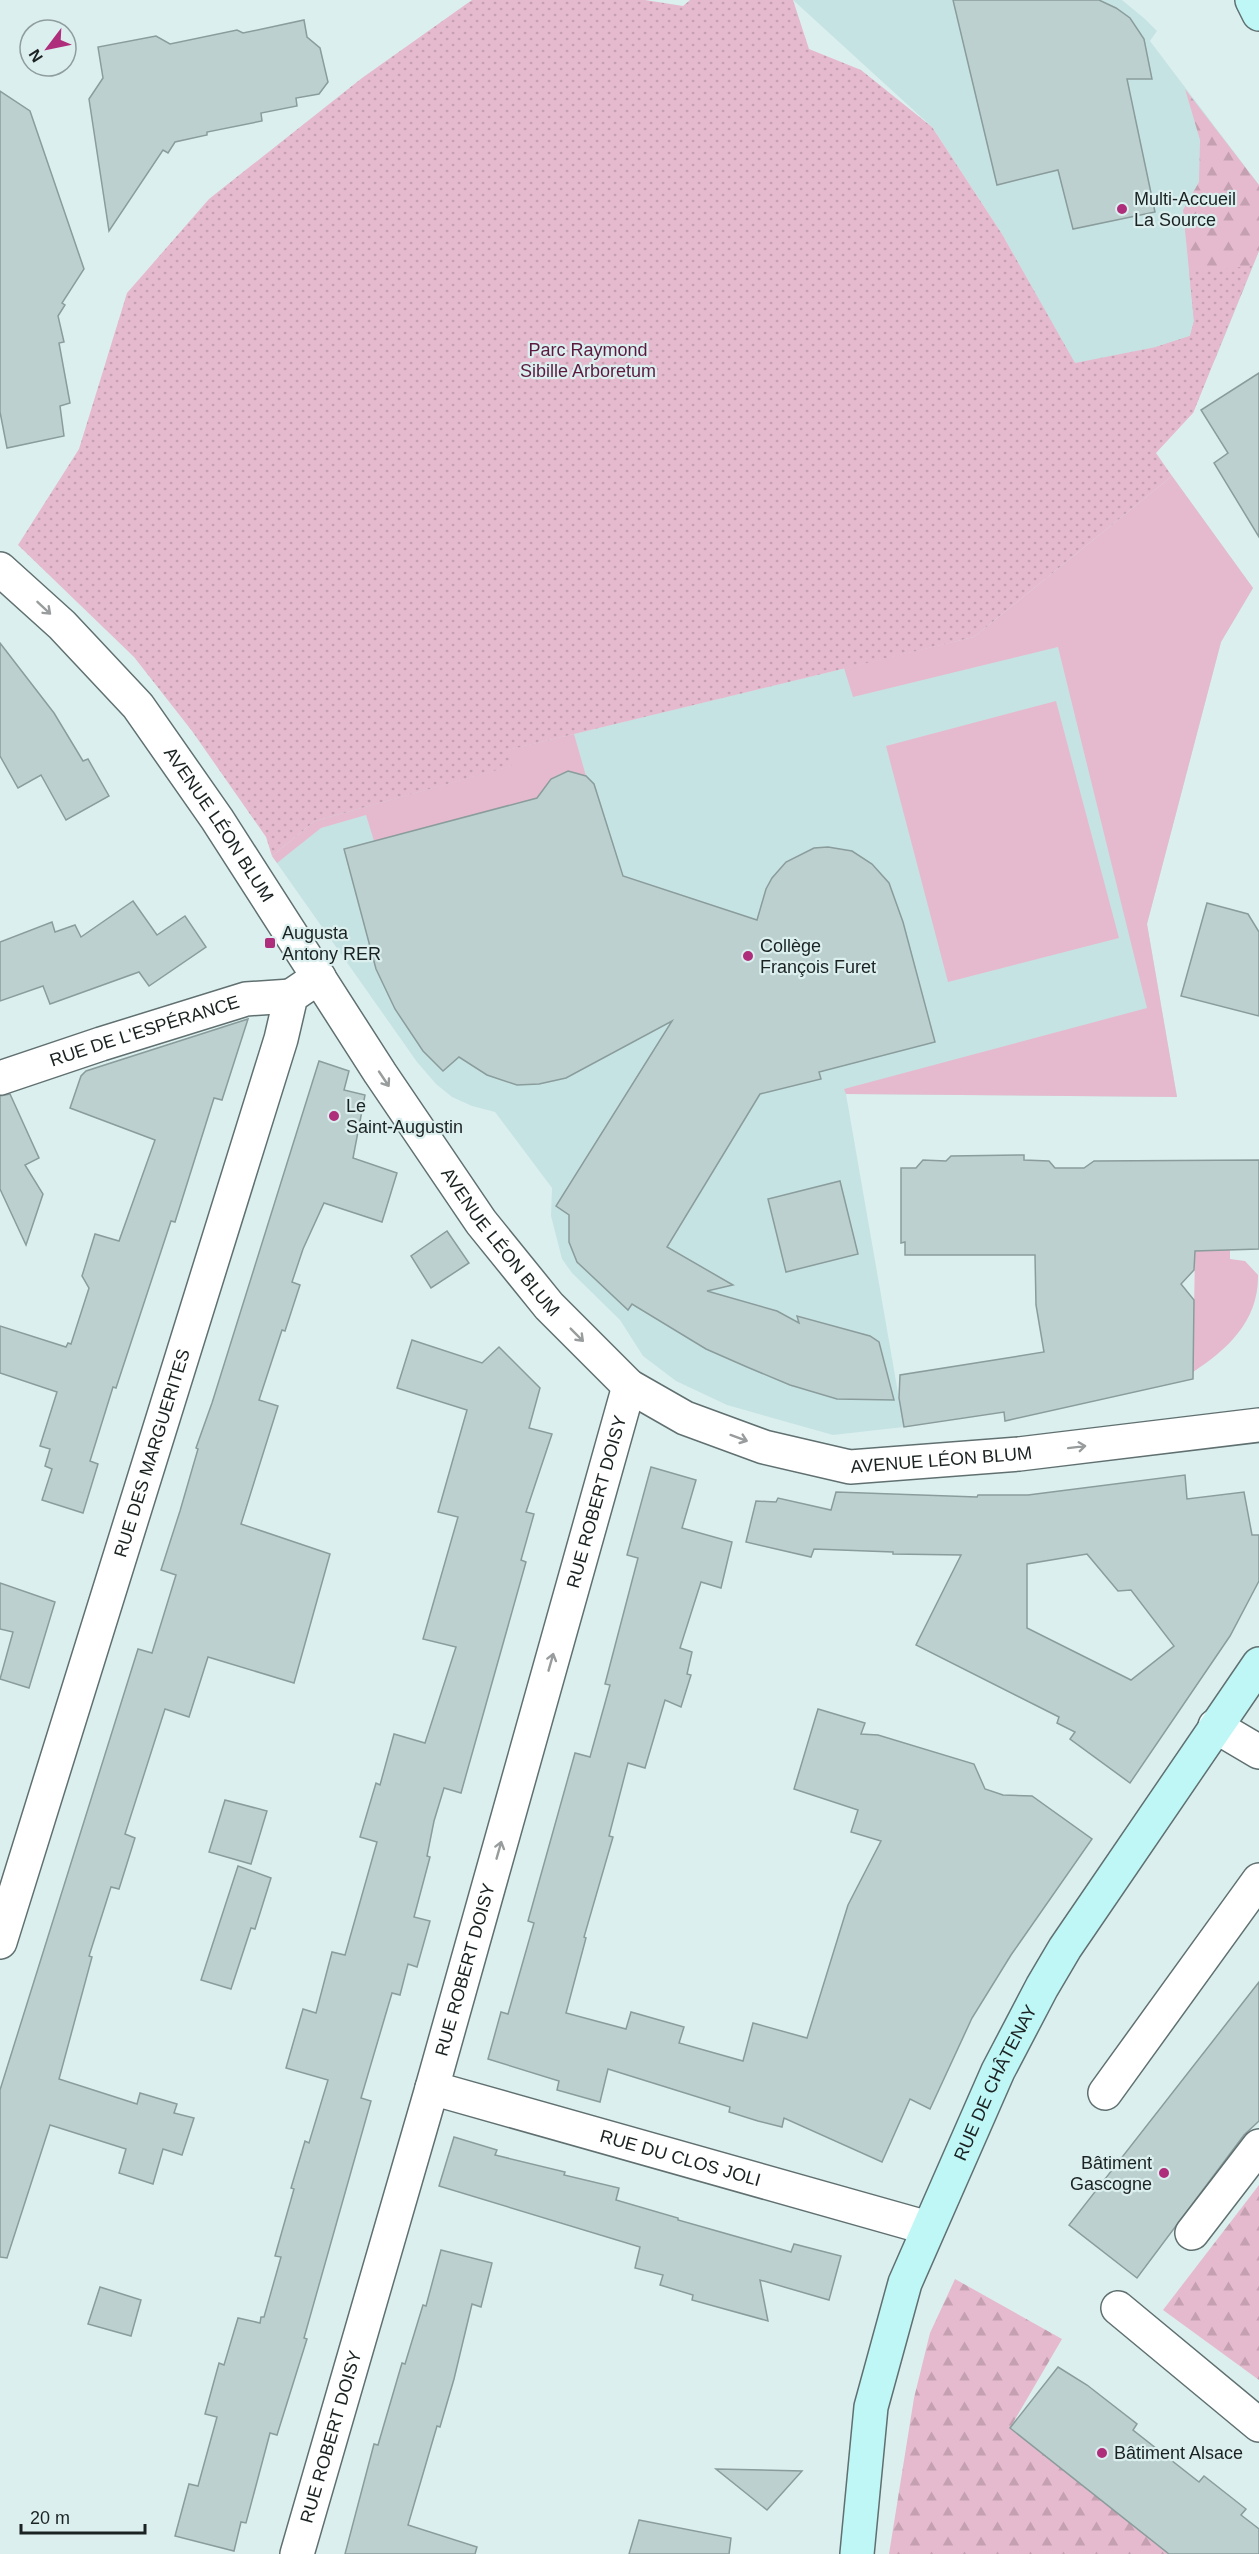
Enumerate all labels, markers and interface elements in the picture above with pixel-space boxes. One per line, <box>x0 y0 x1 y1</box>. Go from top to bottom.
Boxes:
north arrow <box>18 18 78 78</box>
text: N <box>25 46 46 65</box>
place label: Multi-Accueil La Source <box>1134 189 1236 230</box>
marker: Multi-Accueil La Source <box>1115 202 1129 216</box>
park label: Parc Raymond Sibille Arboretum <box>520 340 656 381</box>
one-way arrow <box>36 601 51 615</box>
street label: AVENUE LÉON BLUM <box>160 743 277 906</box>
place label: Augusta Antony RER <box>282 923 381 964</box>
marker: Augusta Antony RER <box>263 936 277 950</box>
place label: Collège François Furet <box>760 936 876 977</box>
marker: Collège François Furet <box>741 949 755 963</box>
street label: RUE DE L'ESPÉRANCE <box>47 992 242 1071</box>
one-way arrow <box>379 1070 391 1087</box>
place label: Le Saint-Augustin <box>346 1096 463 1137</box>
marker: Le Saint-Augustin <box>327 1109 341 1123</box>
street label: AVENUE LÉON BLUM <box>437 1164 564 1321</box>
one-way arrow <box>570 1328 585 1342</box>
street label: RUE DES MARGUERITES <box>110 1346 194 1560</box>
street label: RUE ROBERT DOISY <box>563 1413 630 1590</box>
one-way arrow <box>730 1433 748 1444</box>
one-way arrow <box>1067 1441 1087 1452</box>
street label: AVENUE LÉON BLUM <box>850 1443 1033 1477</box>
one-way arrow <box>546 1653 557 1672</box>
one-way arrow <box>493 1841 505 1860</box>
street label: RUE ROBERT DOISY <box>431 1881 499 2058</box>
street label: RUE DE CHÂTENAY <box>950 2002 1041 2164</box>
street label: RUE DU CLOS JOLI <box>598 2126 763 2190</box>
place label: Bâtiment Gascogne <box>1070 2153 1152 2194</box>
marker: Bâtiment Gascogne <box>1157 2166 1171 2180</box>
street label: RUE ROBERT DOISY <box>297 2348 365 2525</box>
place label: Bâtiment Alsace <box>1114 2443 1243 2463</box>
marker: Bâtiment Alsace <box>1095 2446 1109 2460</box>
scale bar <box>21 2497 146 2535</box>
text: 20 m <box>30 2508 70 2528</box>

